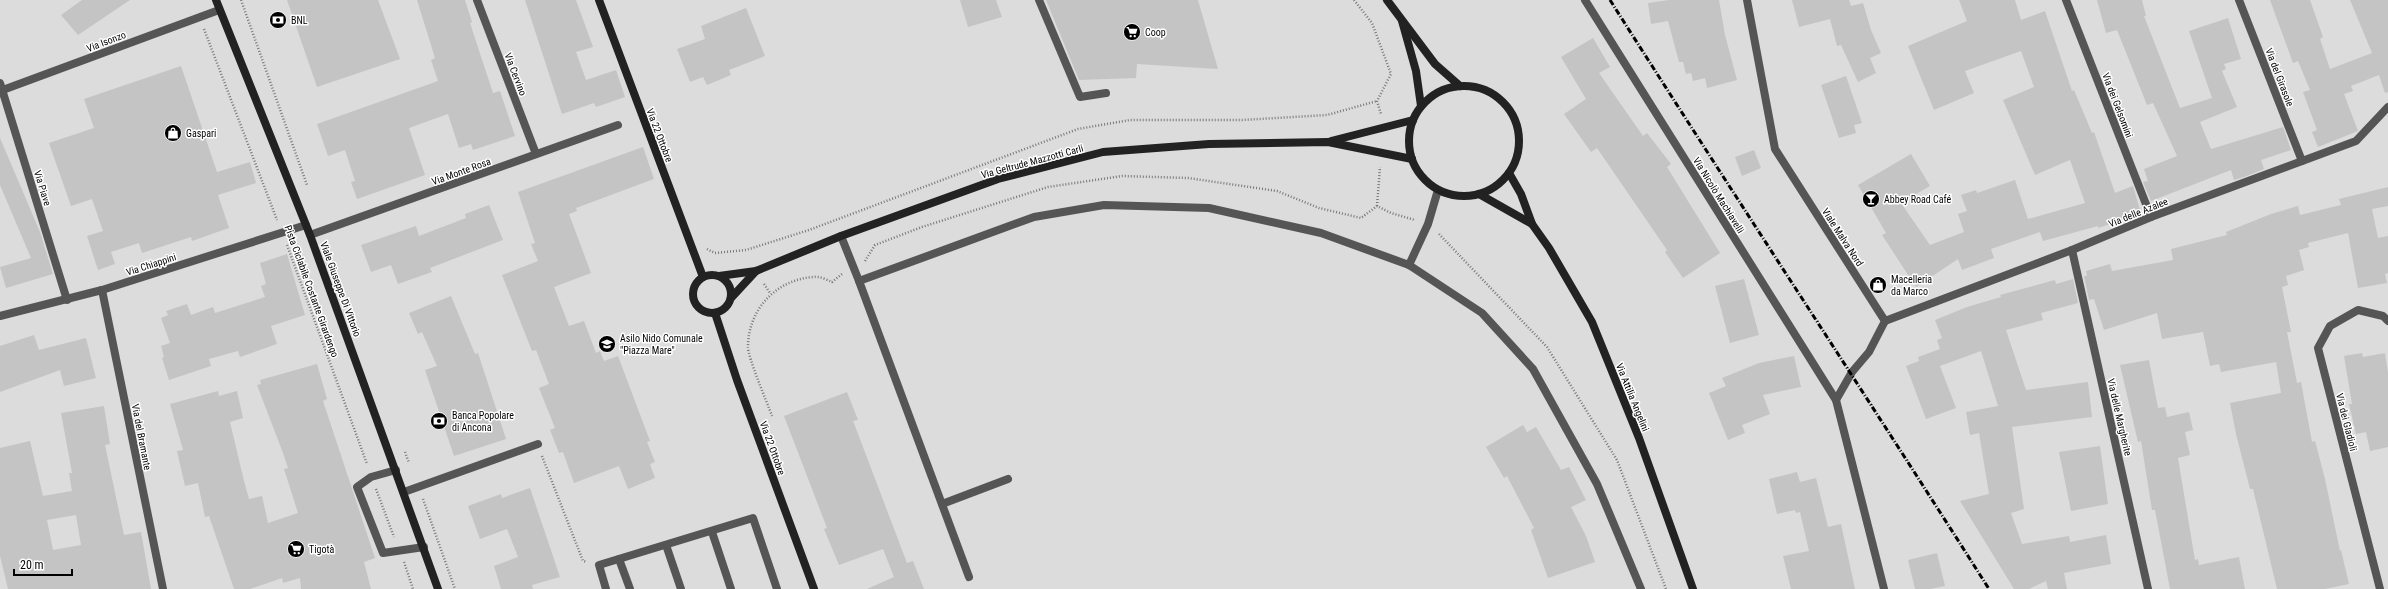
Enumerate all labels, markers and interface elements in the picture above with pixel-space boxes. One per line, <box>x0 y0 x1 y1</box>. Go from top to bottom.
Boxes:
bank icon: BNL <box>268 10 288 30</box>
place label: BNL <box>291 15 308 26</box>
supermarket icon: Coop <box>1122 22 1142 42</box>
place label: Coop <box>1145 27 1166 38</box>
street label: Via Isonzo <box>85 29 127 54</box>
street label: Via del Girasole <box>2263 46 2296 108</box>
street label: Via Cervino <box>502 51 529 97</box>
street label: Via dei Gelsomini <box>2100 71 2135 139</box>
street label: Via 22 Ottobre <box>644 107 675 164</box>
shop icon: Gaspari <box>163 123 183 143</box>
place label: Gaspari <box>186 128 216 139</box>
street label: Via Geltrude Mazzotti Carli <box>980 143 1084 180</box>
street label: Via Nicolò Machiavelli <box>1691 155 1746 235</box>
street label: Via Monte Rosa <box>430 156 492 187</box>
street label: Via Piave <box>32 169 53 207</box>
bar icon: Abbey Road Café <box>1861 189 1881 209</box>
place label: Abbey Road Café <box>1884 194 1952 205</box>
street label: Via delle Azalee <box>2107 195 2170 229</box>
street label: Viale Malva Nord <box>1820 206 1865 268</box>
street label: Pista Ciclabile Costante Girardengo <box>282 224 341 359</box>
street label: Viale Giuseppe Di Vittorio <box>318 240 363 338</box>
street label: Via Chiappini <box>125 251 178 278</box>
place label: Macelleria da Marco <box>1891 274 1932 297</box>
shop icon: Macelleria da Marco <box>1868 275 1888 295</box>
place label: Asilo Nido Comunale "Piazza Mare" <box>620 333 703 356</box>
school or university icon: Asilo Nido Comunale "Piazza Mare" <box>597 334 617 354</box>
street label: Via Attilia Angelini <box>1614 362 1651 433</box>
street label: Via delle Margherite <box>2105 377 2134 457</box>
street label: Via dei Gladioli <box>2334 392 2359 452</box>
street label: Via del Bramante <box>130 403 153 471</box>
place label: Banca Popolare di Ancona <box>452 410 514 433</box>
bank icon: Banca Popolare di Ancona <box>429 411 449 431</box>
street label: Via 22 Ottobre <box>758 420 787 477</box>
supermarket icon: Tigotà <box>286 539 306 559</box>
place label: Tigotà <box>309 544 334 555</box>
scale bar <box>14 551 72 577</box>
text: 20 m <box>20 558 44 572</box>

